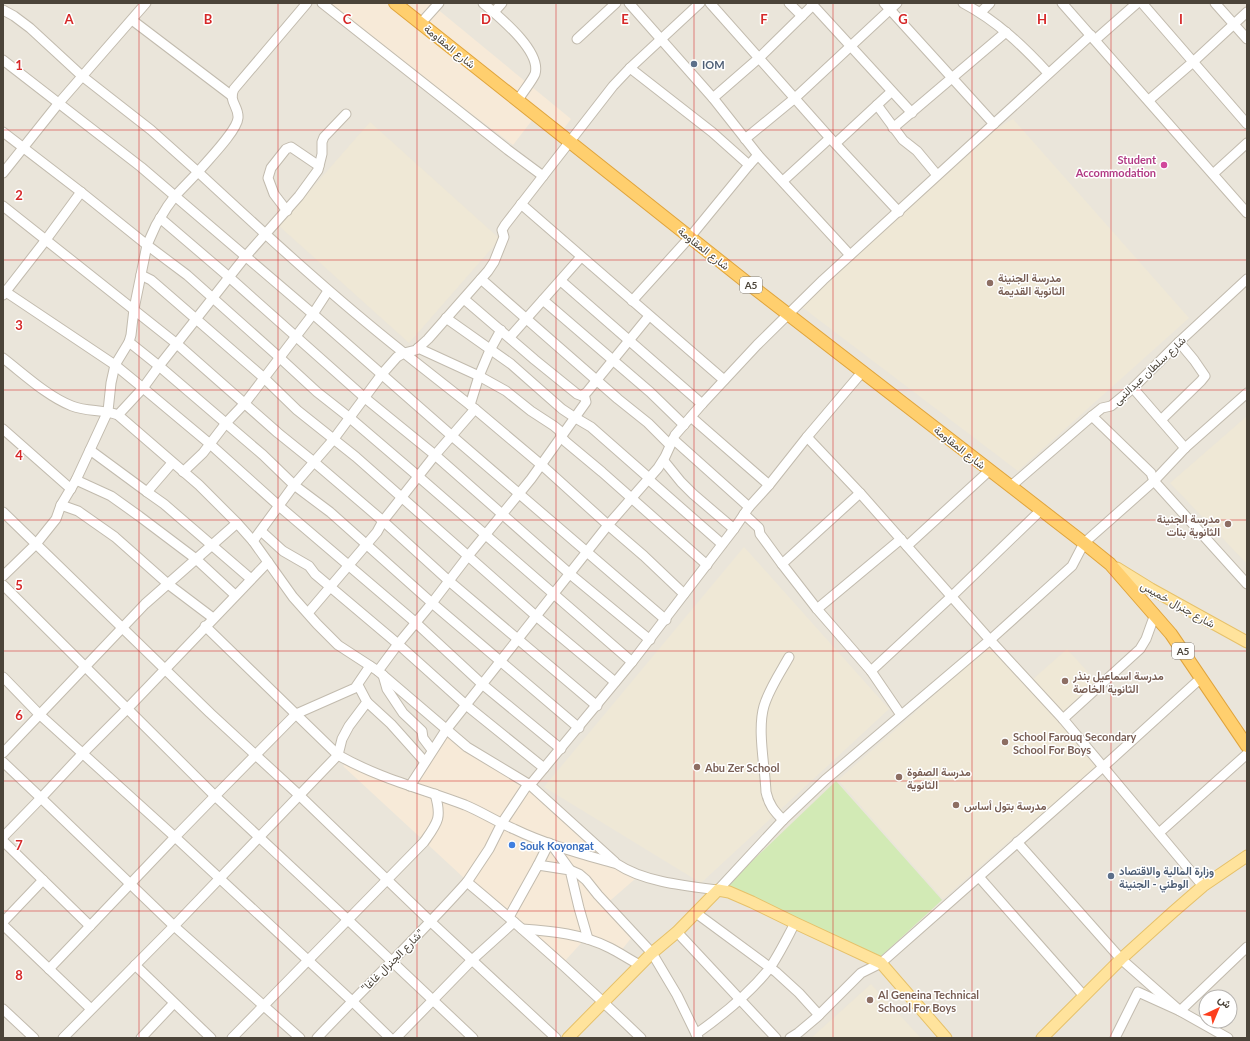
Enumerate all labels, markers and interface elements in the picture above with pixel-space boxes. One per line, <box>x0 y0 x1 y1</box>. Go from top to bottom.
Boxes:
text: A <box>63 11 74 27</box>
text: B <box>204 11 213 27</box>
text: C <box>343 11 352 27</box>
text: D <box>481 11 491 27</box>
text: E <box>621 11 629 27</box>
text: F <box>760 11 768 27</box>
text: G <box>898 11 908 27</box>
text: H <box>1037 11 1047 27</box>
text: I <box>1179 11 1183 27</box>
street label: شارع المقاومة <box>421 22 478 72</box>
text: 1 <box>15 57 23 73</box>
place label: IOM <box>702 58 725 71</box>
marker: IOM <box>689 59 699 69</box>
place label: Student Accommodation <box>1075 153 1157 179</box>
marker: Student Accommodation <box>1159 160 1169 170</box>
text: 2 <box>15 187 23 203</box>
street label: شارع المقاومة <box>674 224 733 274</box>
place label: مدرسة الجنينة الثانوية القديمة <box>998 271 1065 298</box>
road number: A5 <box>740 277 762 293</box>
marker: مدرسة الجنينة الثانوية القديمة <box>985 278 995 288</box>
text: 3 <box>15 317 23 333</box>
street label: شارع سلطان عبدالنبى <box>1110 333 1190 408</box>
street label: شارع المقاومة <box>930 423 989 473</box>
text: 4 <box>15 447 23 463</box>
place label: مدرسة الجنينة الثانوية بنات <box>1157 512 1220 539</box>
marker: مدرسة الجنينة الثانوية بنات <box>1223 519 1233 529</box>
text: 5 <box>15 577 23 593</box>
street label: شارع جنرال خميس <box>1138 578 1218 632</box>
road number: A5 <box>1172 643 1194 659</box>
place label: مدرسة اسماعيل بنذر الثانوية الخاصة <box>1072 669 1164 696</box>
marker: مدرسة اسماعيل بنذر الثانوية الخاصة <box>1060 676 1070 686</box>
text: 6 <box>15 707 23 723</box>
place label: School Farouq Secondary School For Boys <box>1013 730 1137 756</box>
marker: School Farouq Secondary School For Boys <box>1000 737 1010 747</box>
place label: Abu Zer School <box>704 761 780 774</box>
marker: Abu Zer School <box>692 762 702 772</box>
place label: مدرسة الصفوة الثانوية <box>907 765 971 792</box>
marker: مدرسة الصفوة الثانوية <box>894 772 904 782</box>
place label: مدرسة بتول أساس <box>964 799 1046 813</box>
marker: مدرسة بتول أساس <box>951 800 961 810</box>
text: 7 <box>15 837 23 853</box>
place label: Souk Koyongat <box>520 839 595 852</box>
marker: Souk Koyongat <box>507 840 517 850</box>
place label: وزارة المالية والاقتصاد الوطني - الجنينة <box>1119 864 1214 893</box>
marker: وزارة المالية والاقتصاد الوطني - الجنينة <box>1106 871 1116 881</box>
street label: "شارع الجنرال غاغا" <box>358 926 427 995</box>
text: 8 <box>15 967 23 983</box>
place label: Al Geneina Technical School For Boys <box>877 988 979 1014</box>
north arrow <box>1198 989 1238 1029</box>
text: ش <box>1215 992 1235 1011</box>
marker: Al Geneina Technical School For Boys <box>865 995 875 1005</box>

